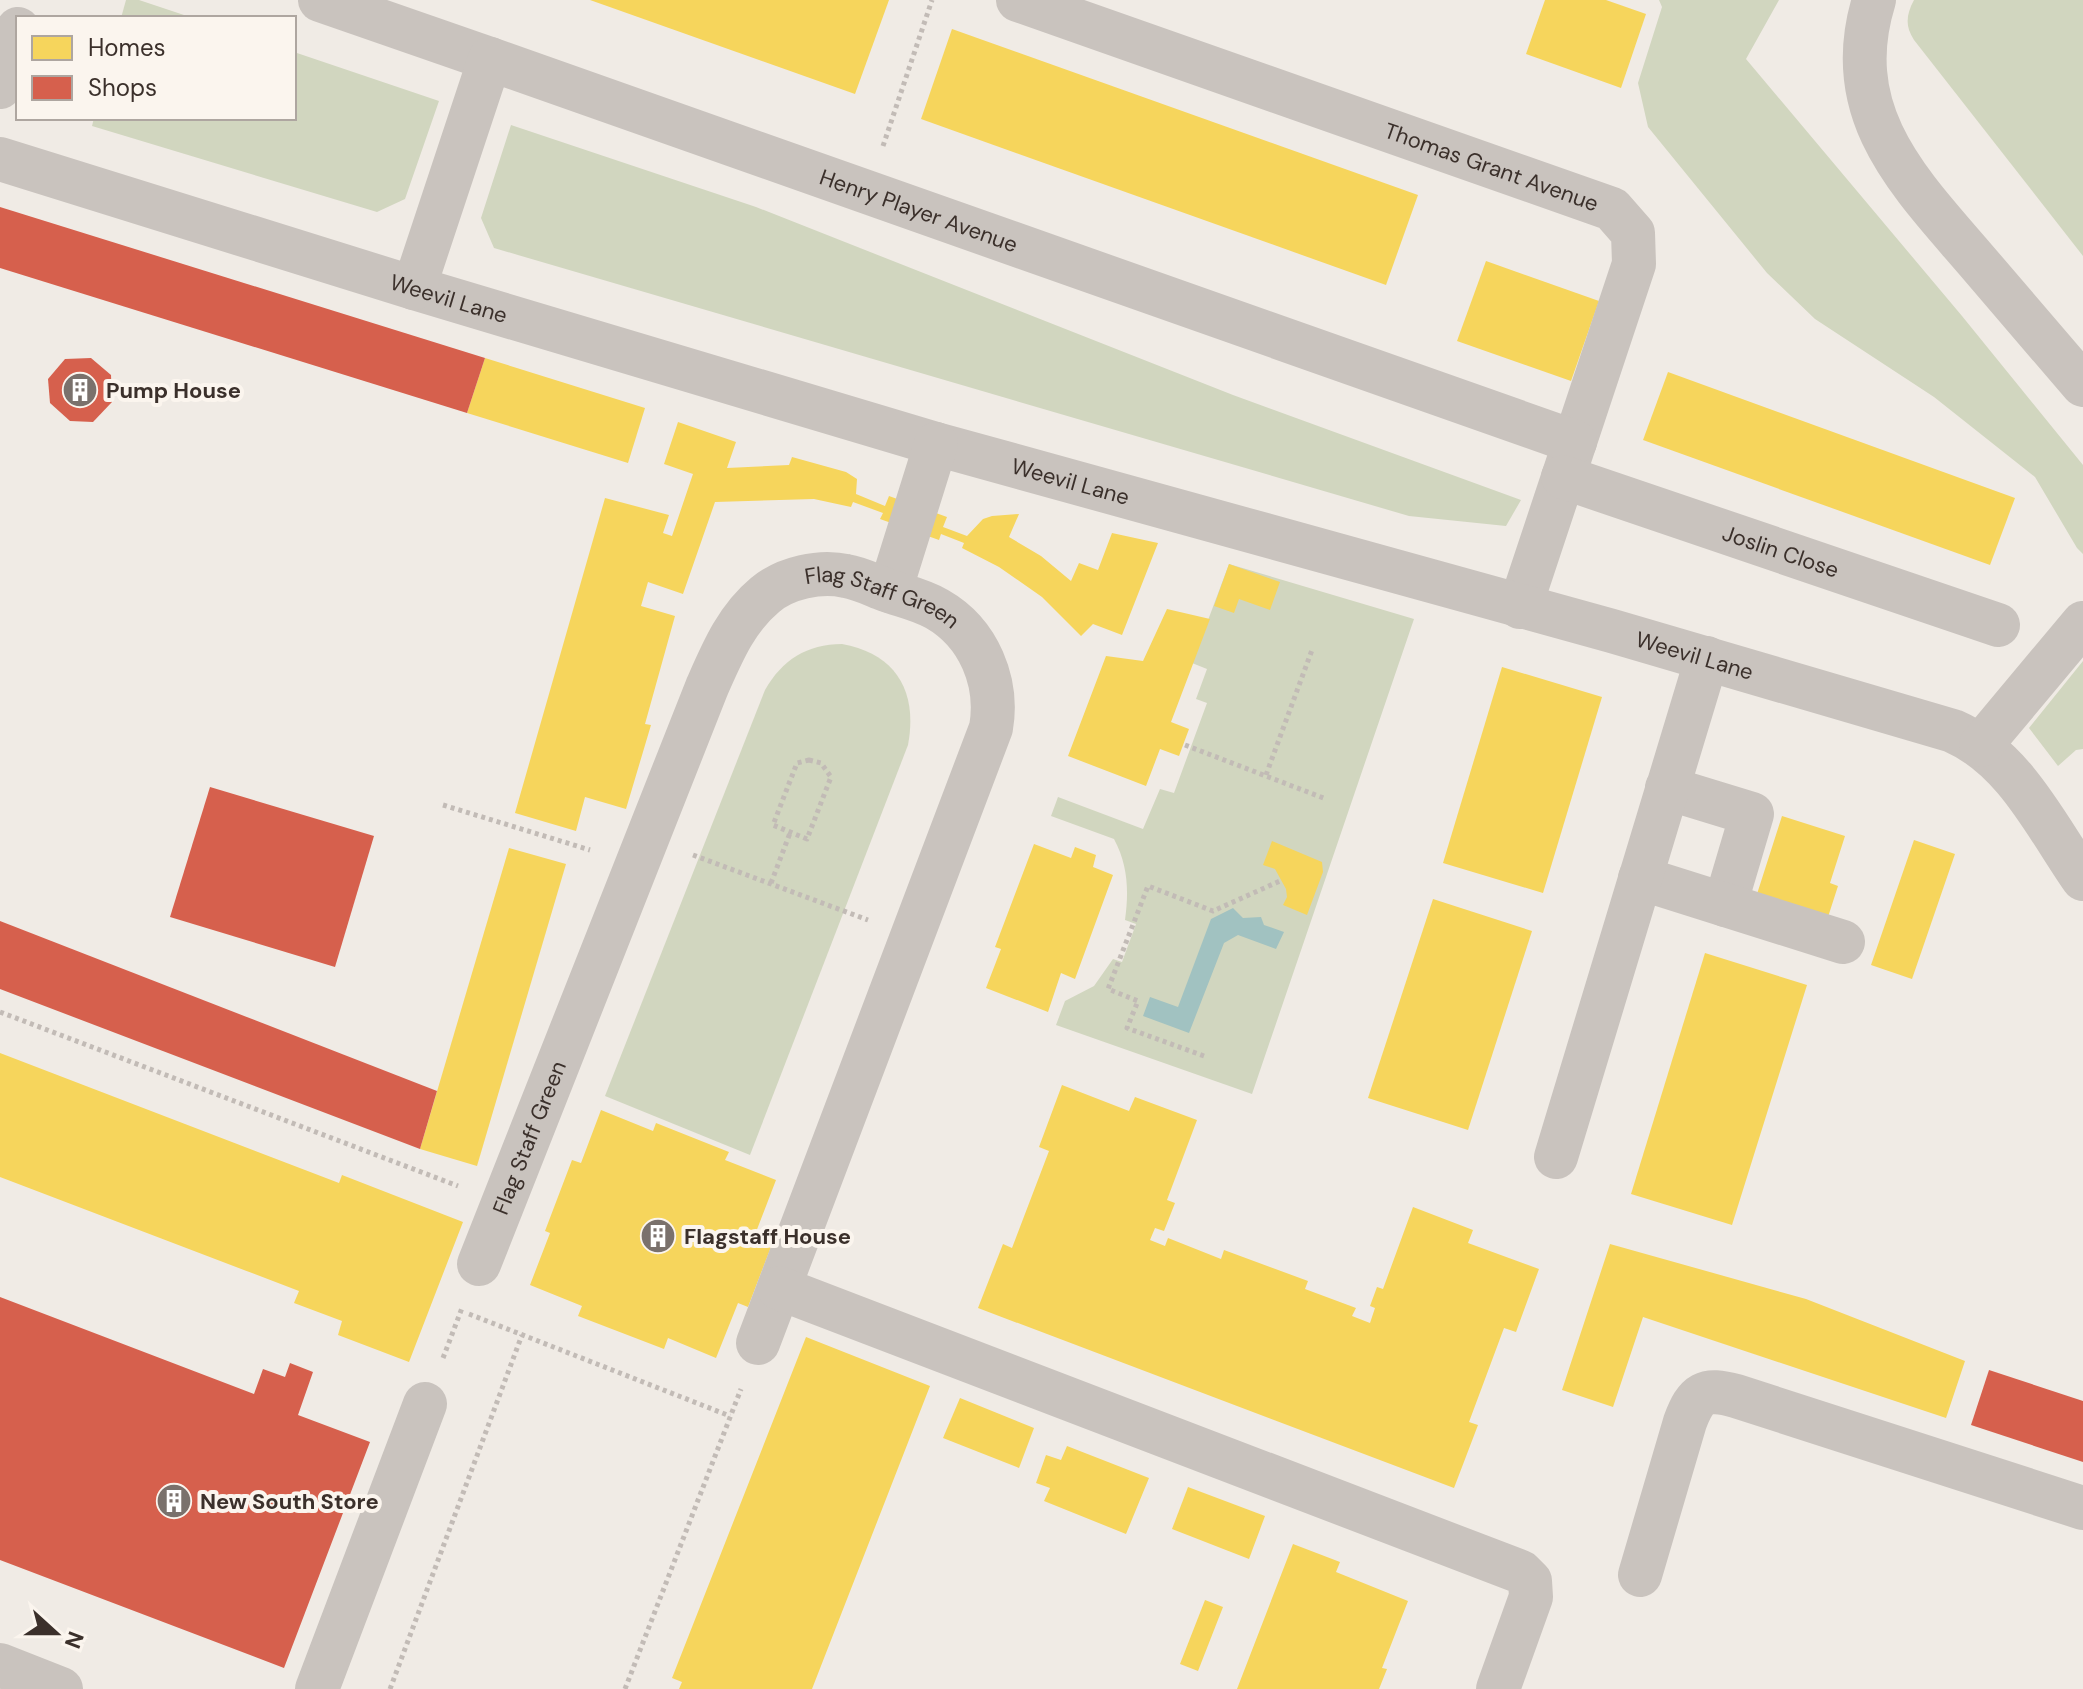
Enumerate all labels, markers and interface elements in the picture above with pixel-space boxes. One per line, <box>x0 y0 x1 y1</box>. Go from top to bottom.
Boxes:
legend <box>16 16 296 120</box>
text: Homes <box>88 32 166 63</box>
text: Shops <box>88 72 157 103</box>
street label: Thomas Grant Avenue <box>1380 116 1603 218</box>
street label: Henry Player Avenue <box>816 162 1022 259</box>
street label: Weevil Lane <box>387 267 511 330</box>
building icon: Pump House <box>61 371 99 409</box>
place label: Pump House <box>106 376 241 405</box>
street label: Weevil Lane <box>1008 451 1133 511</box>
street label: Joslin Close <box>1719 518 1843 584</box>
street label: Flag Staff Green <box>802 560 966 635</box>
street label: Weevil Lane <box>1632 624 1757 686</box>
street label: Flag Staff Green <box>486 1056 572 1219</box>
building icon: Flagstaff House <box>639 1217 677 1255</box>
place label: Flagstaff House <box>684 1222 851 1251</box>
building icon: New South Store <box>155 1482 193 1520</box>
place label: New South Store <box>200 1487 379 1516</box>
north arrow <box>16 1593 96 1673</box>
text: N <box>58 1627 91 1653</box>

